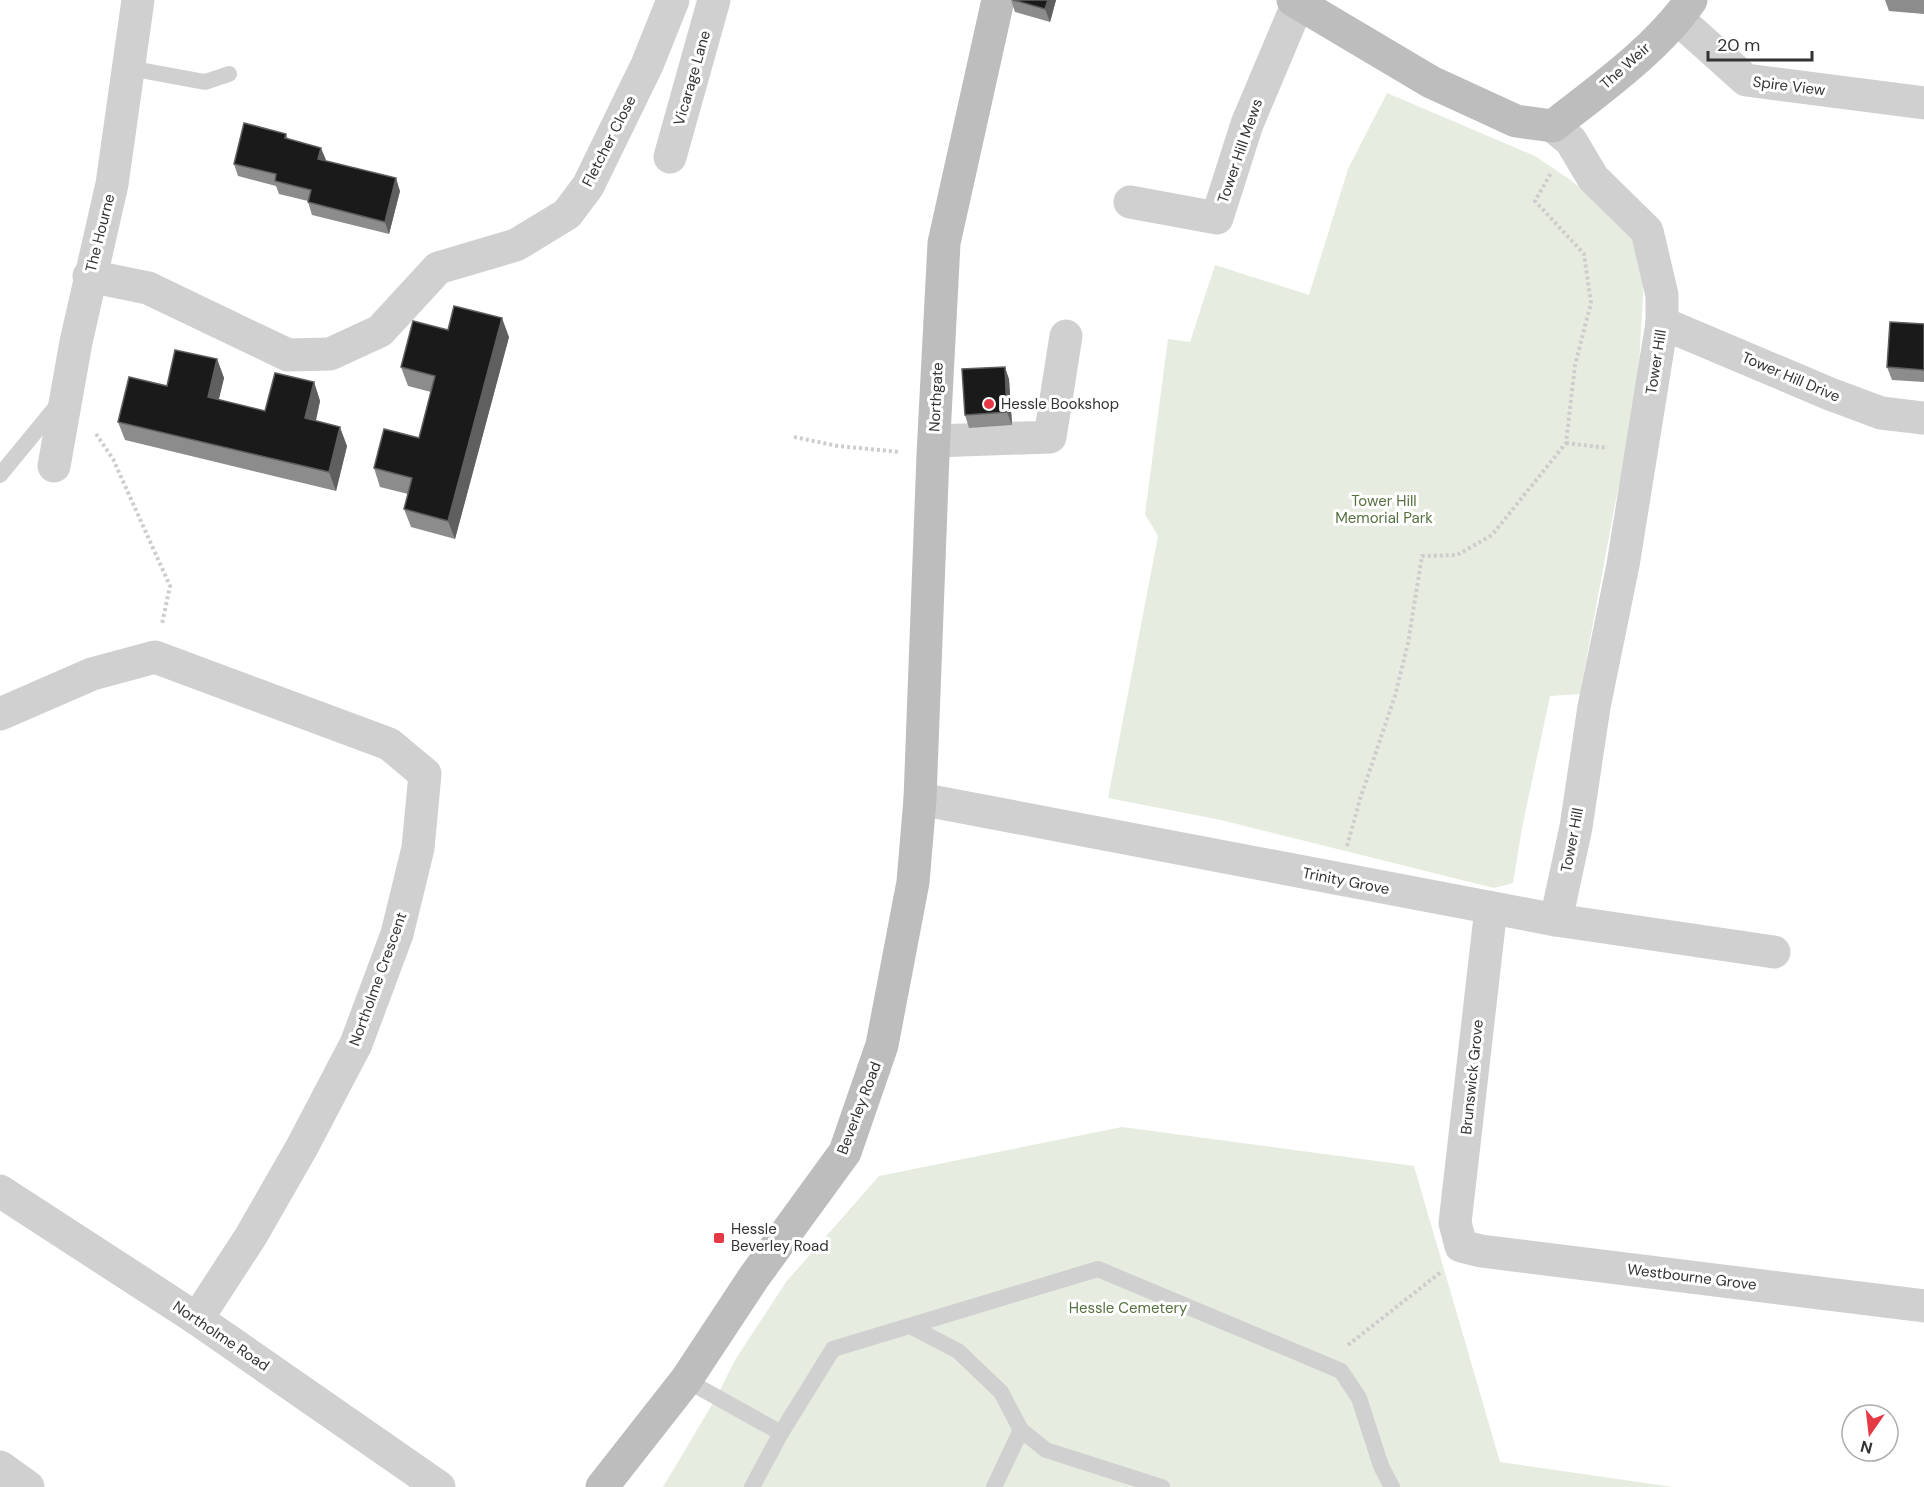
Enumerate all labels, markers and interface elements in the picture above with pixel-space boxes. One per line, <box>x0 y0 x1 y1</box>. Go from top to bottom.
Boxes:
scale bar <box>1708 24 1812 62</box>
street label: Vicarage Lane <box>669 28 715 128</box>
text: 20 m <box>1717 33 1760 57</box>
street label: The Weir <box>1596 38 1655 94</box>
street label: Spire View <box>1752 72 1827 100</box>
street label: Fletcher Close <box>577 92 641 190</box>
street label: Tower Hill Mews <box>1213 96 1267 206</box>
street label: The Hourne <box>81 192 119 274</box>
street label: Tower Hill <box>1641 328 1671 396</box>
street label: Tower Hill Drive <box>1739 347 1843 407</box>
street label: Northgate <box>924 362 948 432</box>
place label: Hessle Bookshop <box>1001 394 1119 414</box>
marker: Hessle Bookshop <box>982 397 996 411</box>
park label: Tower Hill Memorial Park <box>1335 491 1433 528</box>
street label: Tower Hill <box>1556 806 1588 874</box>
street label: Trinity Grove <box>1301 863 1391 899</box>
street label: Northolme Crescent <box>344 909 412 1049</box>
street label: Brunswick Grove <box>1456 1019 1488 1135</box>
street label: Beverley Road <box>832 1059 886 1157</box>
place label: Hessle Beverley Road <box>731 1219 829 1256</box>
marker: Hessle Beverley Road <box>712 1231 726 1245</box>
street label: Westbourne Grove <box>1626 1259 1758 1295</box>
street label: Northolme Road <box>169 1296 273 1376</box>
park label: Hessle Cemetery <box>1069 1298 1188 1318</box>
north arrow <box>1840 1403 1900 1463</box>
text: N <box>1858 1435 1875 1459</box>

